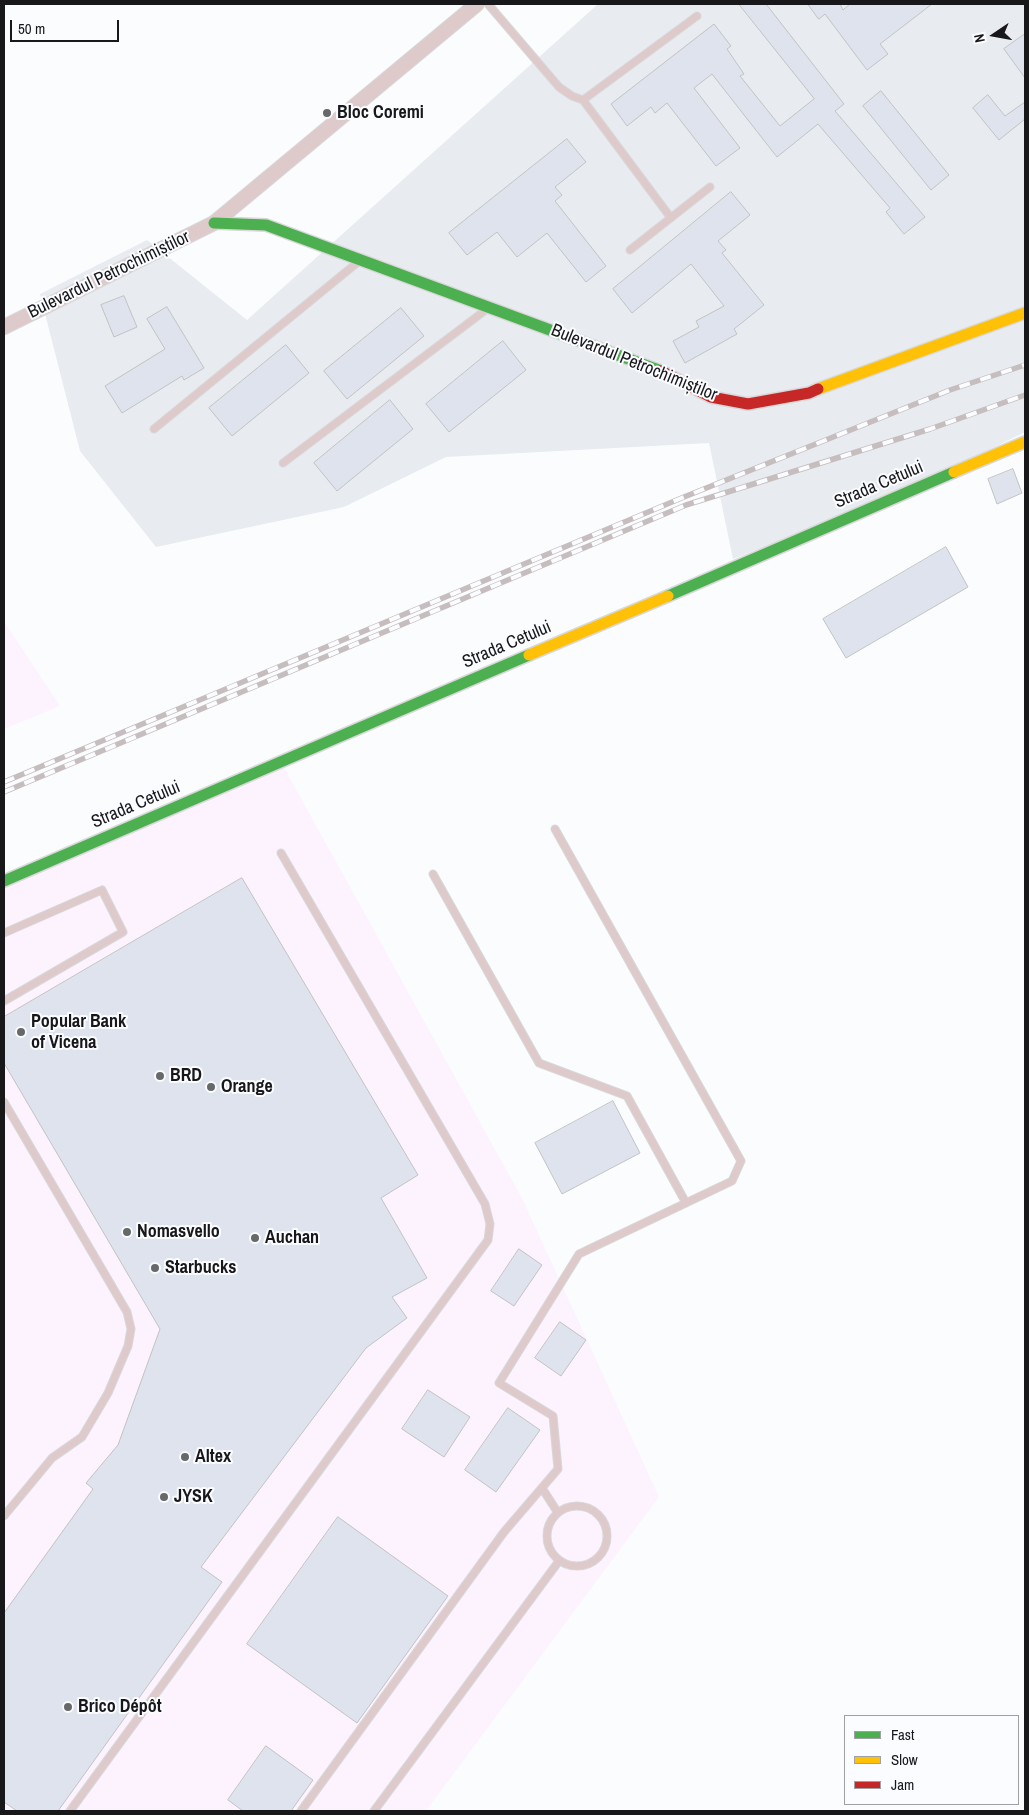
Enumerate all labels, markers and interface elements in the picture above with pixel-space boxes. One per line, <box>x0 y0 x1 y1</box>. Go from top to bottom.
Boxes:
scale bar <box>12 10 121 42</box>
north arrow <box>969 10 1019 60</box>
text: 50 m <box>18 18 45 39</box>
text: N <box>970 32 989 44</box>
place label: Bloc Coremi <box>337 102 424 124</box>
marker: Bloc Coremi <box>321 107 333 119</box>
street label: Bulevardul Petrochimiștilor <box>25 226 193 324</box>
street label: Bulevardul Petrochimiștilor <box>548 320 720 406</box>
street label: Strada Cetului <box>831 457 927 513</box>
street label: Strada Cetului <box>459 617 555 673</box>
street label: Strada Cetului <box>88 777 184 833</box>
place label: Popular Bank of Vicena <box>31 1011 126 1054</box>
marker: Popular Bank of Vicena <box>15 1026 27 1038</box>
place label: BRD <box>170 1065 202 1087</box>
marker: BRD <box>154 1070 166 1082</box>
place label: Orange <box>221 1076 273 1098</box>
marker: Orange <box>205 1081 217 1093</box>
place label: Nomasvello <box>137 1221 220 1243</box>
marker: Nomasvello <box>121 1226 133 1238</box>
place label: Auchan <box>265 1227 319 1249</box>
marker: Auchan <box>249 1232 261 1244</box>
place label: Starbucks <box>165 1257 236 1279</box>
marker: Starbucks <box>149 1262 161 1274</box>
place label: Altex <box>195 1446 231 1468</box>
marker: Altex <box>179 1451 191 1463</box>
place label: JYSK <box>174 1486 213 1508</box>
marker: JYSK <box>158 1491 170 1503</box>
place label: Brico Dépôt <box>78 1696 162 1718</box>
marker: Brico Dépôt <box>62 1701 74 1713</box>
legend <box>844 1715 1019 1805</box>
text: Fast <box>891 1724 914 1745</box>
text: Slow <box>891 1749 918 1770</box>
text: Jam <box>891 1774 914 1795</box>

